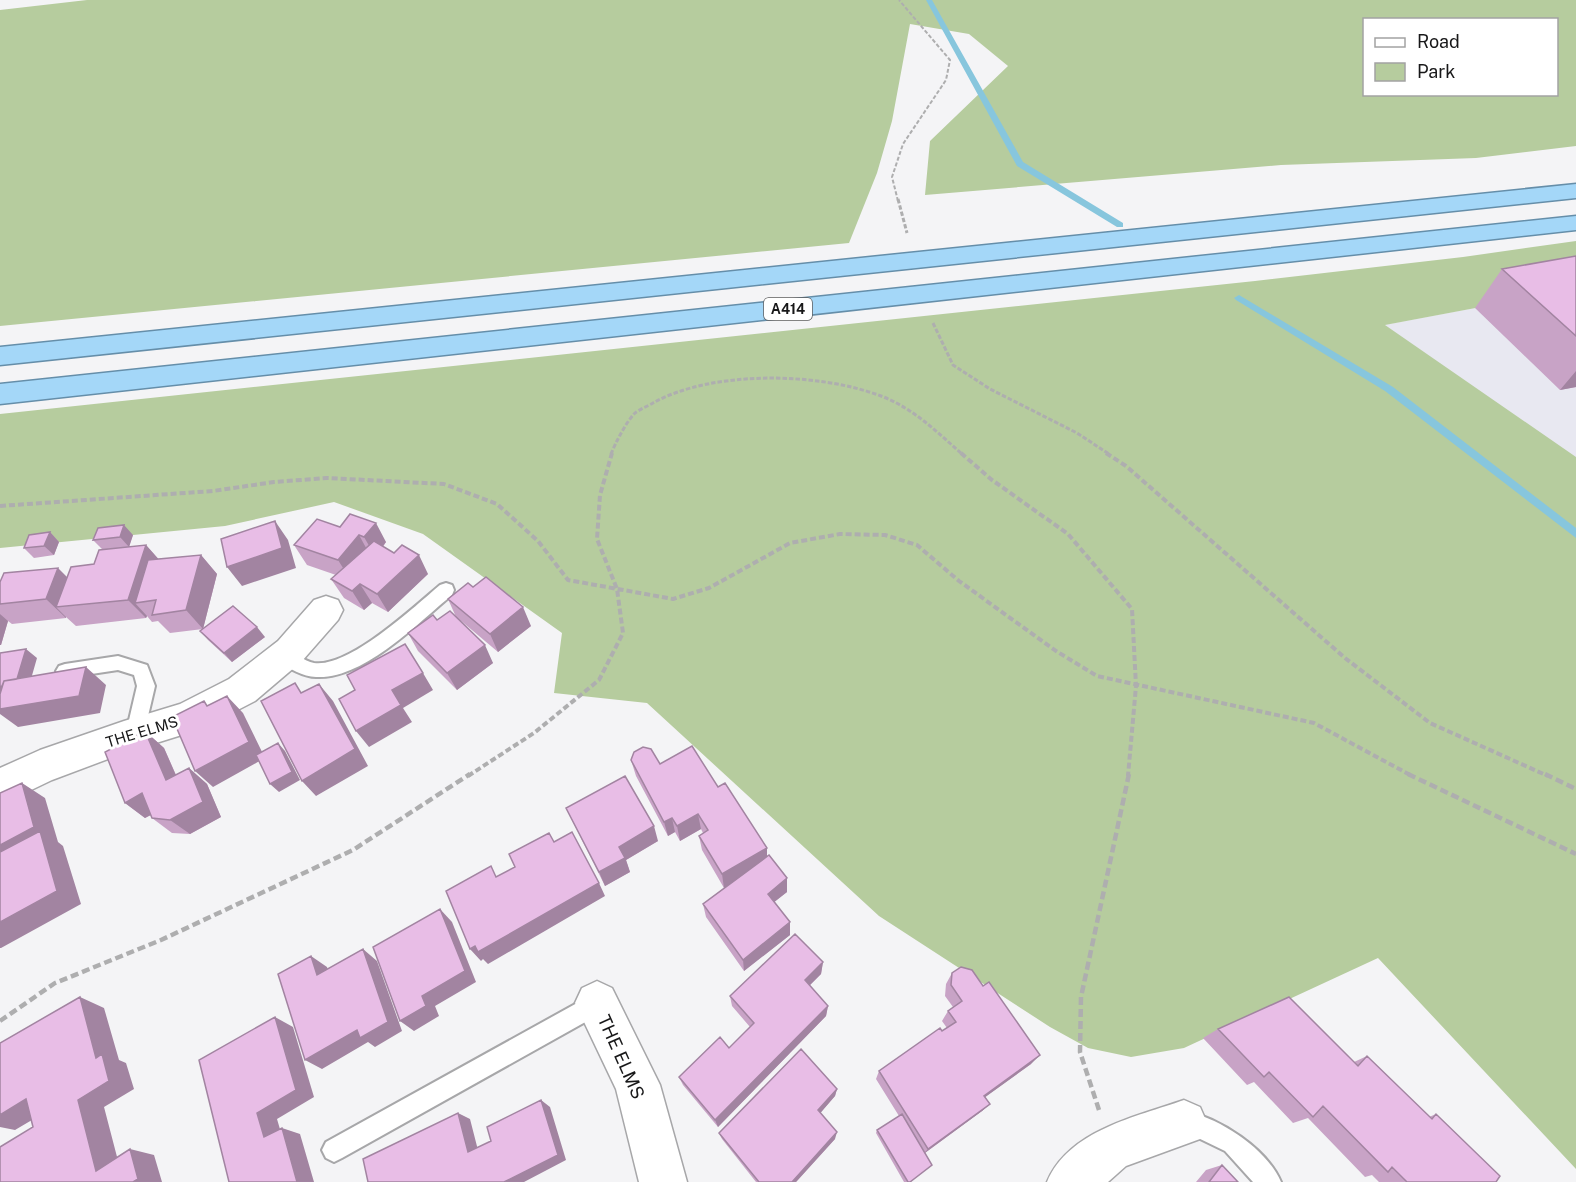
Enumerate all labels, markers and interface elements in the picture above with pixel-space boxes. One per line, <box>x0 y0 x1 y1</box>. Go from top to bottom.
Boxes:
legend <box>1363 18 1558 96</box>
text: Road <box>1417 31 1460 52</box>
text: Park <box>1417 61 1455 82</box>
road number: A414 <box>764 298 812 320</box>
street label: THE ELMS <box>104 712 180 751</box>
street label: THE ELMS <box>594 1012 649 1102</box>

